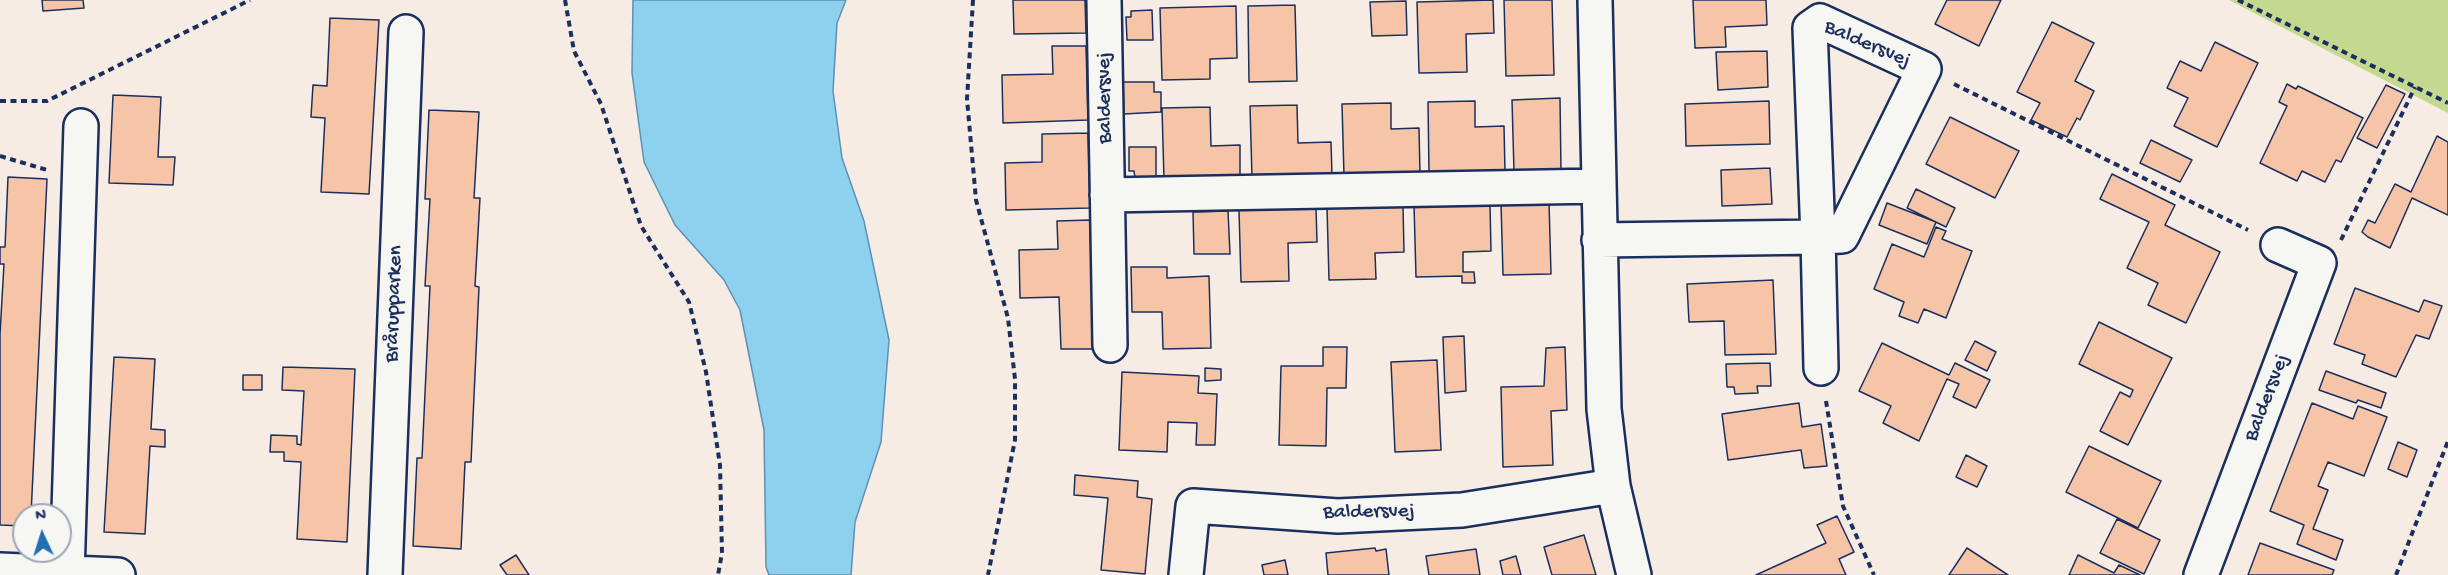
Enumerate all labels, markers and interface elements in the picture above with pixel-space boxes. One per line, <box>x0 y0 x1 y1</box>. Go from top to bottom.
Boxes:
street label: Baldersvej <box>1820 16 1914 74</box>
street label: Baldersvej <box>1093 52 1119 144</box>
street label: Brårupparken <box>380 245 410 363</box>
street label: Baldersvej <box>2240 351 2296 445</box>
street label: Baldersvej <box>1323 500 1415 526</box>
north arrow <box>12 503 72 563</box>
text: N <box>35 507 47 526</box>

